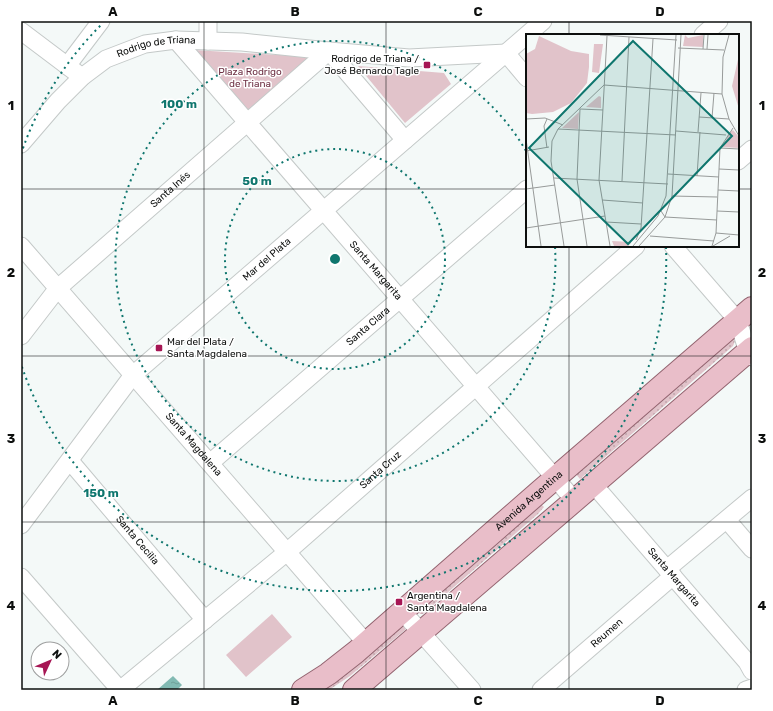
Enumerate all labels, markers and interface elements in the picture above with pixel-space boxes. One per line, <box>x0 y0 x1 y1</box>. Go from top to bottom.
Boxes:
text: A <box>108 4 118 19</box>
text: B <box>290 4 300 19</box>
text: C <box>473 4 483 19</box>
text: D <box>655 4 665 19</box>
street label: Rodrigo de Triana <box>115 34 196 60</box>
inset map <box>526 34 739 247</box>
place label: Rodrigo de Triana / José Bernardo Tagle <box>324 53 419 77</box>
marker: Rodrigo de Triana / José Bernardo Tagle <box>422 60 432 70</box>
park label: Plaza Rodrigo de Triana <box>218 66 282 90</box>
text: 100 m <box>161 97 197 111</box>
text: 1 <box>8 98 14 113</box>
text: 1 <box>759 98 765 113</box>
street label: Santa Inés <box>148 169 193 210</box>
text: 50 m <box>242 174 272 188</box>
street label: Mar del Plata <box>240 235 293 284</box>
street label: Santa Margarita <box>347 239 404 303</box>
centre of rings <box>328 252 342 266</box>
text: 2 <box>7 265 15 280</box>
text: 2 <box>758 265 766 280</box>
street label: Santa Clara <box>344 304 392 348</box>
place label: Mar del Plata / Santa Magdalena <box>167 336 247 360</box>
marker: Mar del Plata / Santa Magdalena <box>154 343 164 353</box>
street label: Santa Magdalena <box>163 410 224 479</box>
text: 3 <box>7 431 16 446</box>
text: 3 <box>758 431 767 446</box>
street label: Santa Cruz <box>357 449 404 491</box>
street label: Avenida Argentina <box>493 468 565 533</box>
text: 150 m <box>83 486 119 500</box>
street label: Santa Cecilia <box>113 513 161 567</box>
street label: Santa Margarita <box>645 545 703 609</box>
place label: Argentina / Santa Magdalena <box>407 590 487 614</box>
marker: Argentina / Santa Magdalena <box>394 597 404 607</box>
text: 4 <box>7 598 16 613</box>
text: 4 <box>758 598 767 613</box>
street label: Reumen <box>588 616 625 650</box>
north arrow <box>30 641 70 681</box>
text: N <box>49 647 64 662</box>
text: A <box>108 693 118 708</box>
text: B <box>290 693 300 708</box>
text: C <box>473 693 483 708</box>
text: D <box>655 693 665 708</box>

